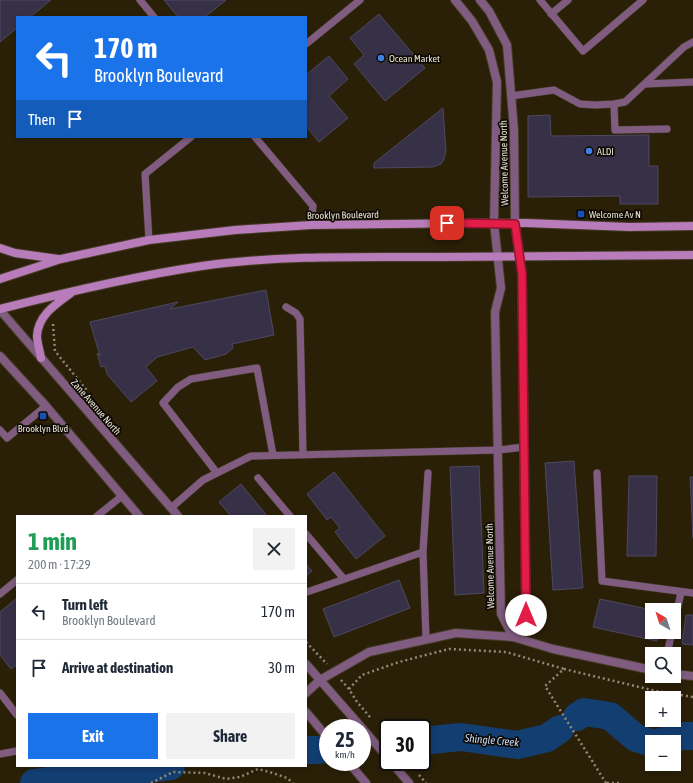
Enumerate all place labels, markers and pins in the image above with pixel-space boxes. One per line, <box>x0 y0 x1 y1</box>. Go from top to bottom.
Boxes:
marker: Ocean Market <box>376 53 386 63</box>
place label: Ocean Market <box>389 53 440 64</box>
marker: ALDI <box>584 146 594 156</box>
place label: ALDI <box>597 146 614 157</box>
pin <box>430 206 464 240</box>
marker: Welcome Av N <box>576 209 586 219</box>
place label: Welcome Av N <box>589 209 641 220</box>
marker: Brooklyn Blvd <box>38 411 48 421</box>
place label: Brooklyn Blvd <box>18 423 68 434</box>

